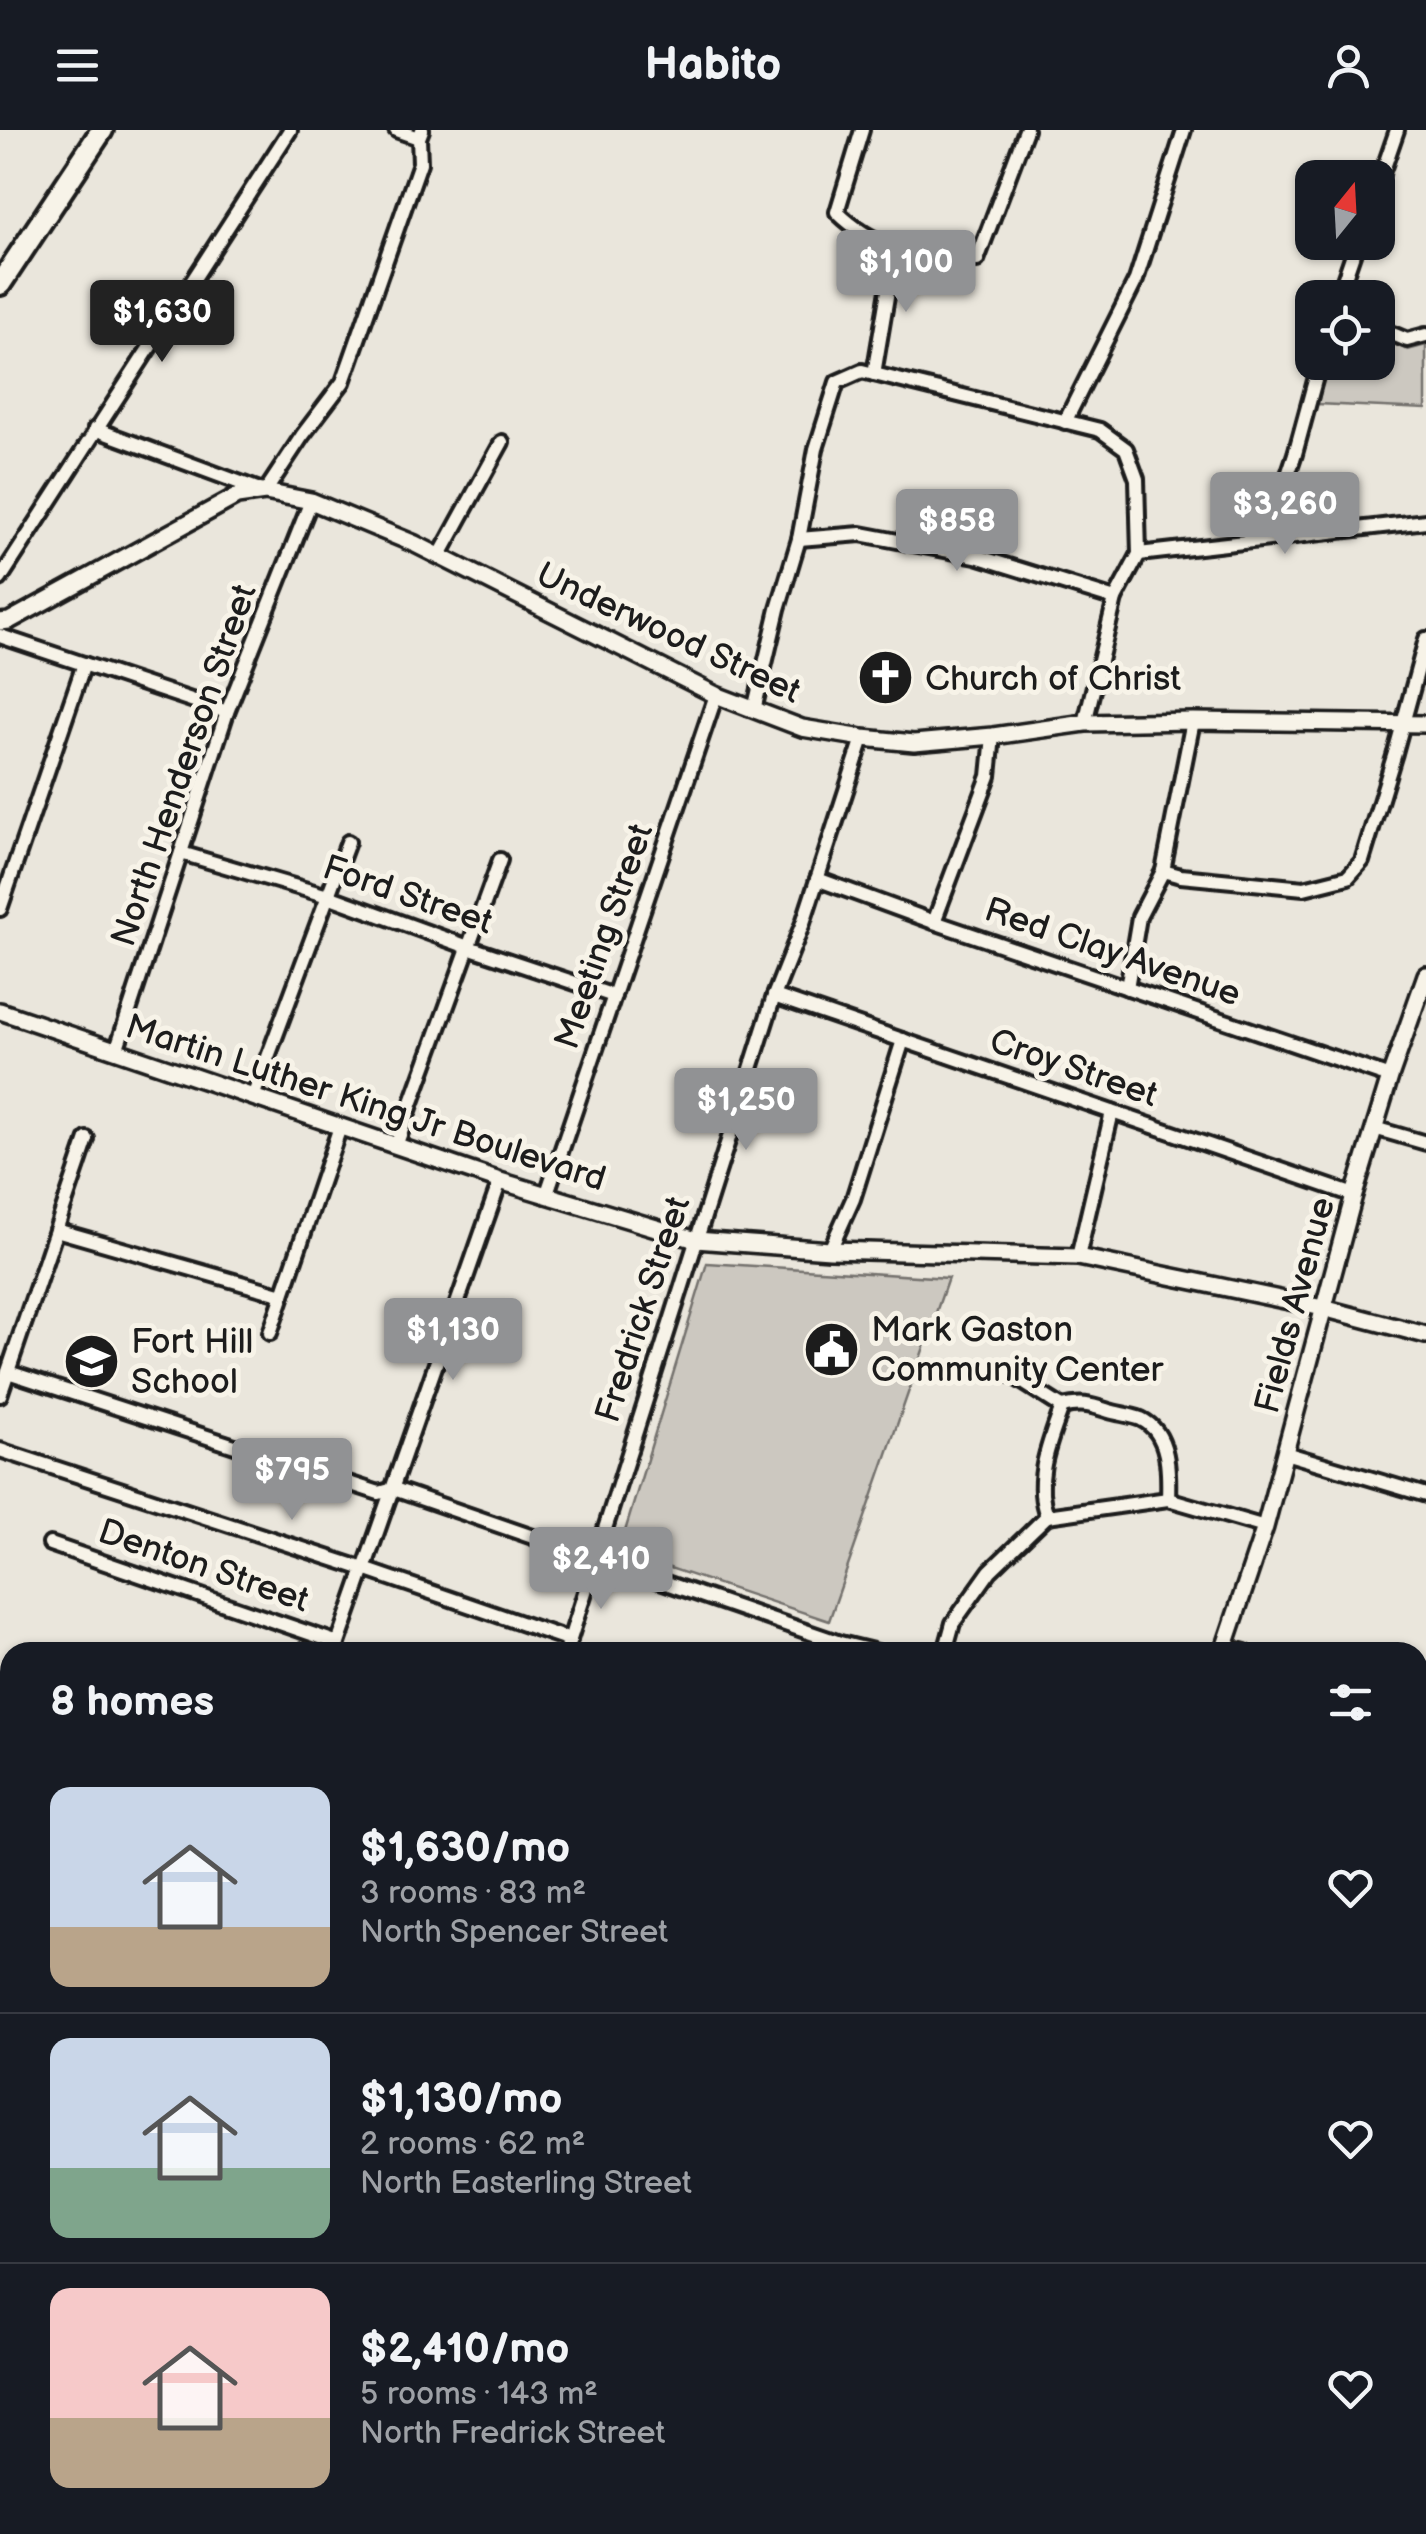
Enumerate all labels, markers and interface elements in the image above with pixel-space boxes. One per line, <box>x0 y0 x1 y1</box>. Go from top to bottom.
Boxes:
icon: menu <box>50 38 105 93</box>
text: Habito <box>645 38 781 93</box>
icon: person <box>1321 38 1376 93</box>
north arrow <box>1295 160 1395 260</box>
map controls <box>1295 160 1395 380</box>
pin: $1,100 <box>825 230 987 315</box>
text: $1,100 <box>858 243 954 282</box>
pin: $1,630 <box>81 280 243 365</box>
button: locate <box>1295 280 1395 380</box>
text: $1,630 <box>112 293 212 332</box>
pin: $3,260 <box>1204 472 1366 557</box>
text: $3,260 <box>1232 485 1338 524</box>
pin: $858 <box>898 489 1016 574</box>
text: $858 <box>918 502 996 541</box>
street label: Underwood Street <box>529 553 808 714</box>
street label: North Henderson Street <box>102 579 267 952</box>
church icon: Church of Christ <box>856 648 916 708</box>
place label: Church of Christ <box>925 658 1181 701</box>
street label: Meeting Street <box>546 818 663 1055</box>
street label: Ford Street <box>317 846 498 945</box>
street label: Red Clay Avenue <box>979 888 1246 1016</box>
street label: Martin Luther King Jr Boulevard <box>120 1005 611 1201</box>
street label: Croy Street <box>984 1020 1163 1117</box>
pin: $1,250 <box>665 1068 827 1153</box>
text: $1,250 <box>696 1081 796 1120</box>
street label: Fredrick Street <box>587 1191 700 1428</box>
street label: Fields Avenue <box>1246 1193 1345 1418</box>
pin: $1,130 <box>372 1298 534 1383</box>
place label: Mark Gaston Community Center <box>871 1309 1164 1392</box>
text: $1,130 <box>406 1311 500 1350</box>
public building icon: Mark Gaston Community Center <box>802 1319 862 1379</box>
place label: Fort Hill School <box>131 1321 253 1404</box>
school or university icon: Fort Hill School <box>62 1331 122 1391</box>
pin: $795 <box>233 1438 351 1523</box>
text: $795 <box>254 1451 330 1490</box>
street label: Denton Street <box>93 1510 315 1623</box>
pin: $2,410 <box>520 1527 682 1612</box>
text: $2,410 <box>552 1540 650 1579</box>
icon: filters <box>1323 1675 1378 1730</box>
text: 8 homes <box>50 1677 214 1728</box>
text: $1,630/mo <box>360 1823 570 1874</box>
icon: home <box>130 1827 250 1947</box>
icon: heart <box>1323 1860 1378 1915</box>
text: 3 rooms · 83 m² <box>360 1874 586 1913</box>
text: North Spencer Street <box>360 1913 668 1952</box>
text: $1,130/mo <box>360 2074 562 2125</box>
icon: home <box>130 2078 250 2198</box>
icon: heart <box>1323 2111 1378 2166</box>
text: 2 rooms · 62 m² <box>360 2125 585 2164</box>
text: North Easterling Street <box>360 2164 692 2203</box>
text: $2,410/mo <box>360 2324 569 2375</box>
icon: home <box>130 2328 250 2448</box>
icon: heart <box>1323 2361 1378 2416</box>
text: 5 rooms · 143 m² <box>360 2375 598 2414</box>
text: North Fredrick Street <box>360 2414 665 2453</box>

